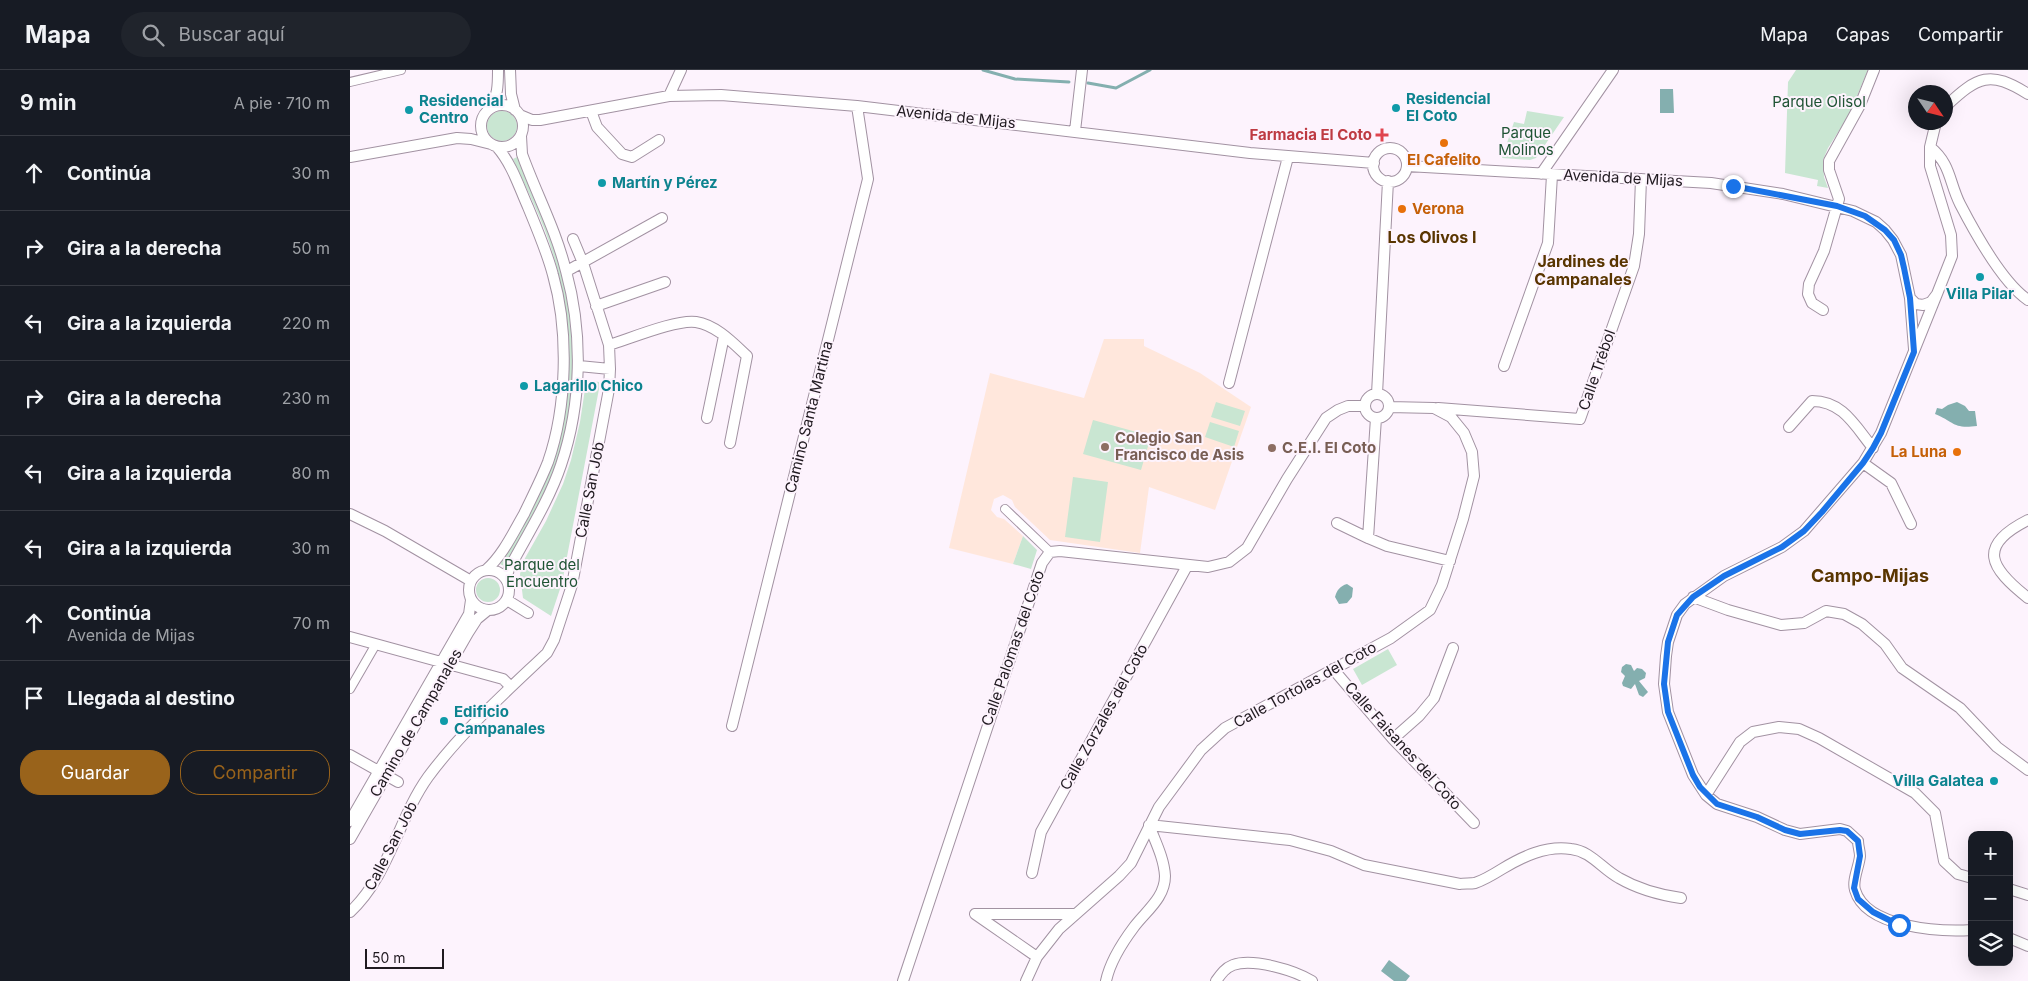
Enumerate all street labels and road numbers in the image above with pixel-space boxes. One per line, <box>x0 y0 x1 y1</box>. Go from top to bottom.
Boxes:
street label: Avenida de Mijas <box>895 101 1017 132</box>
street label: Avenida de Mijas <box>1563 165 1683 190</box>
street label: Calle Trébol <box>1574 327 1619 413</box>
street label: Camino Santa Martina <box>780 339 837 495</box>
street label: Calle San Job <box>571 440 608 540</box>
street label: Calle Palomas del Coto <box>977 567 1048 728</box>
street label: Calle Tortolas del Coto <box>1230 637 1380 732</box>
street label: Calle Zorzales del Coto <box>1055 640 1152 793</box>
street label: Camino de Campanales <box>365 645 466 800</box>
street label: Calle Faisanes del Coto <box>1341 678 1466 814</box>
street label: Calle San Job <box>360 798 421 894</box>

